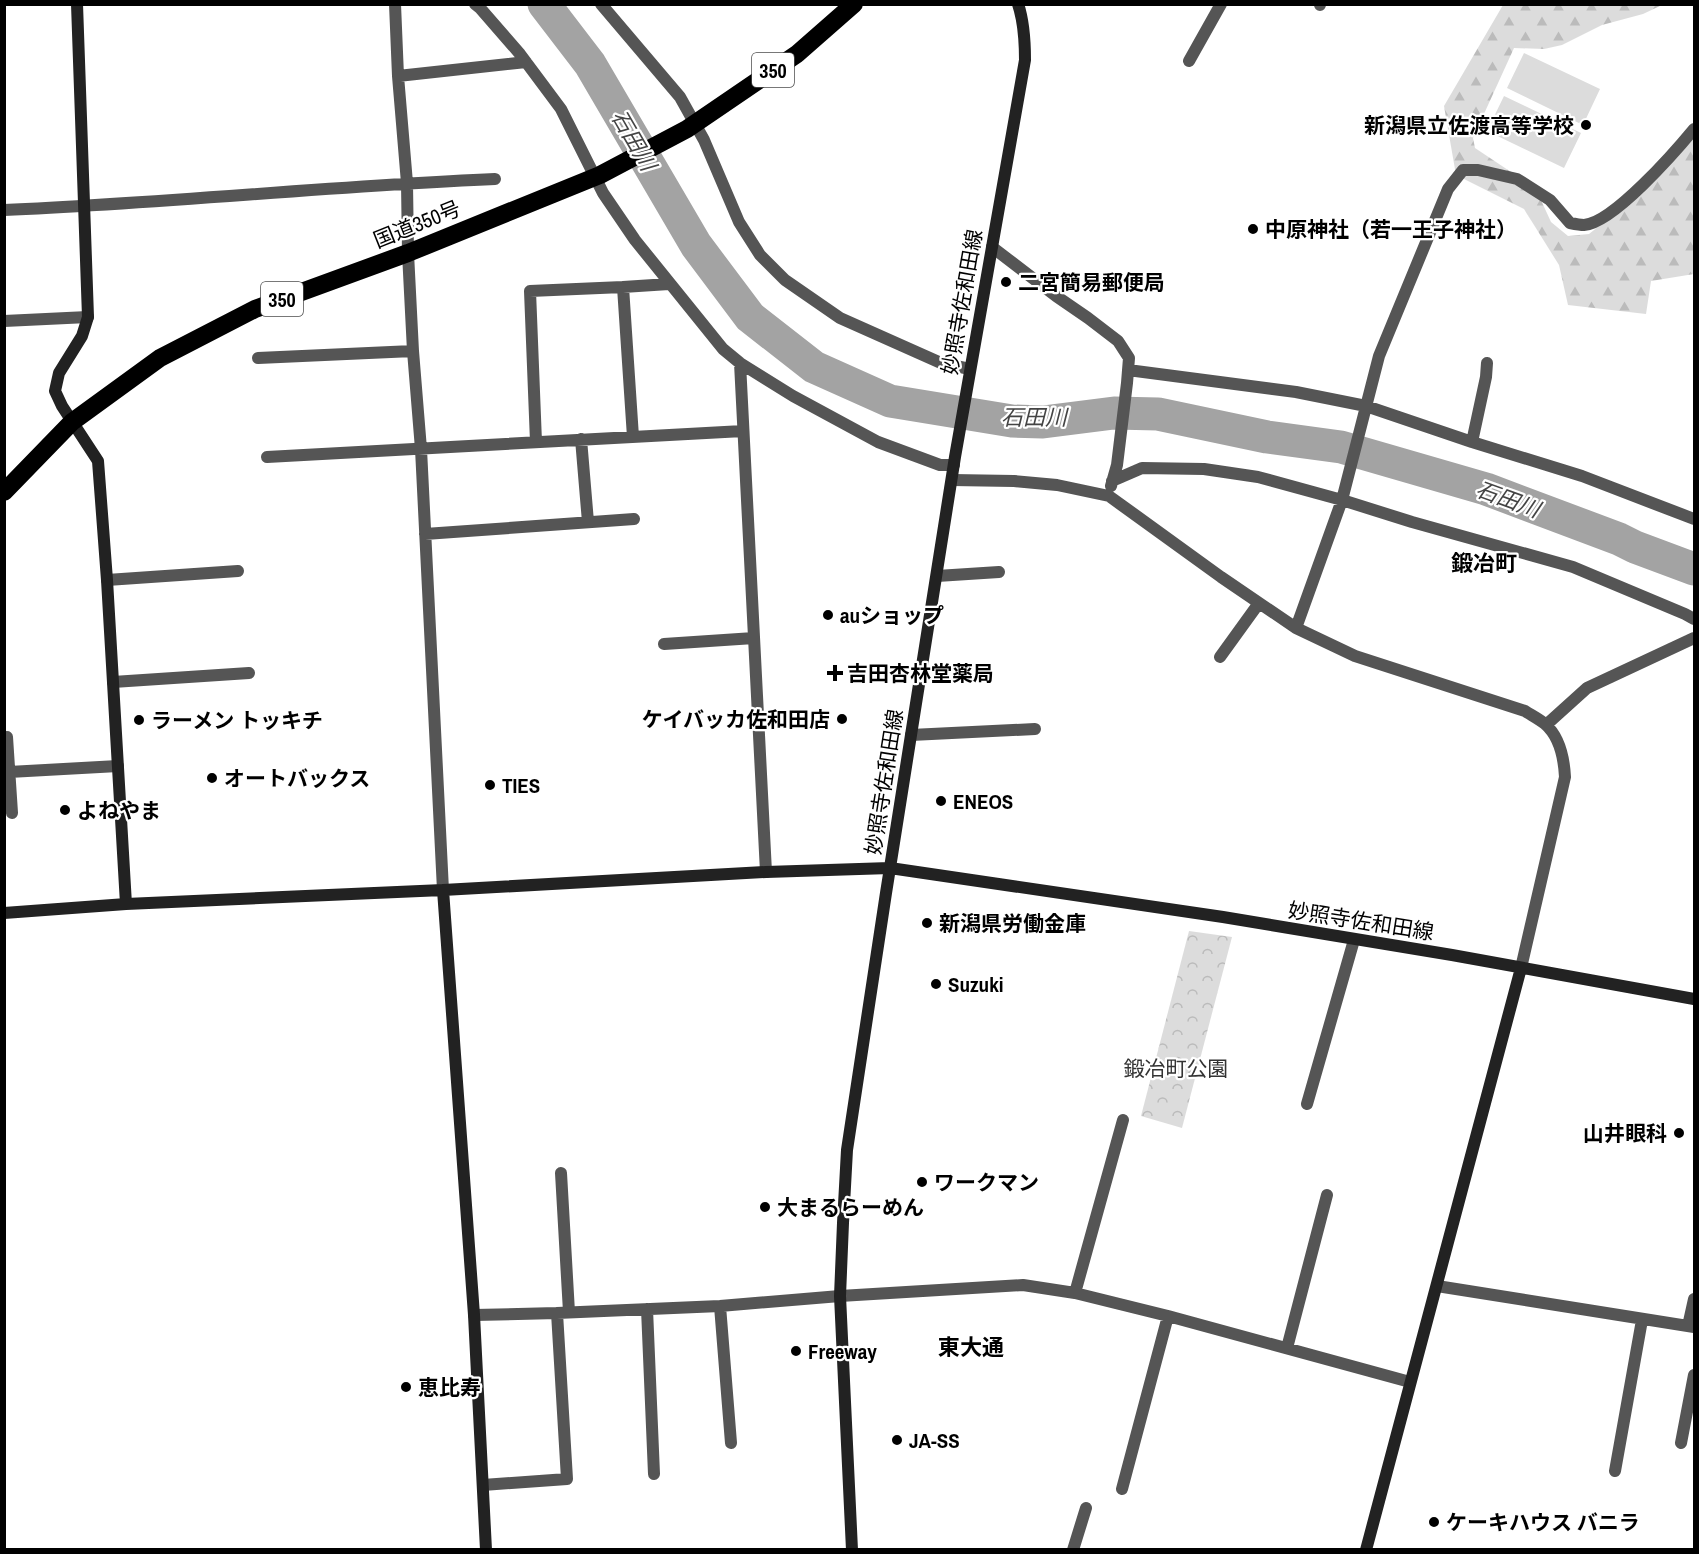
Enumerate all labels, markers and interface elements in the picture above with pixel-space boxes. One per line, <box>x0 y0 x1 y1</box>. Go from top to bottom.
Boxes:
road number: 350 <box>752 53 794 87</box>
water label: 石田川 <box>605 104 664 178</box>
place label: 新潟県立佐渡高等学校 <box>1364 111 1574 140</box>
marker: 新潟県立佐渡高等学校 <box>1579 118 1593 132</box>
street label: 国道350号 <box>369 193 465 255</box>
place label: 中原神社（若一王子神社） <box>1265 215 1517 244</box>
marker: 中原神社（若一王子神社） <box>1246 222 1260 236</box>
street label: 妙照寺佐和田線 <box>935 227 989 377</box>
place label: 二宮簡易郵便局 <box>1018 268 1165 297</box>
marker: 二宮簡易郵便局 <box>999 275 1013 289</box>
road number: 350 <box>261 282 303 316</box>
water label: 石田川 <box>1001 402 1069 432</box>
water label: 石田川 <box>1472 474 1546 525</box>
district label: 鍛冶町 <box>1451 548 1517 578</box>
place label: auショップ <box>840 601 944 630</box>
marker: auショップ <box>821 608 835 622</box>
place label: 吉田杏林堂薬局 <box>847 659 994 688</box>
marker: 吉田杏林堂薬局 <box>828 666 842 680</box>
place label: ケイバッカ佐和田店 <box>642 705 830 734</box>
place label: ラーメン トッキチ <box>151 706 323 735</box>
street label: 妙照寺佐和田線 <box>858 707 910 857</box>
marker: ケイバッカ佐和田店 <box>835 712 849 726</box>
marker: ラーメン トッキチ <box>132 713 146 727</box>
place label: オートバックス <box>224 764 370 793</box>
marker: オートバックス <box>205 771 219 785</box>
place label: TIES <box>502 771 540 800</box>
marker: TIES <box>483 778 497 792</box>
place label: ENEOS <box>953 787 1013 816</box>
marker: ENEOS <box>934 794 948 808</box>
place label: よねやま <box>77 796 161 825</box>
marker: よねやま <box>58 803 72 817</box>
street label: 妙照寺佐和田線 <box>1286 895 1436 947</box>
place label: 新潟県労働金庫 <box>939 909 1086 938</box>
marker: 新潟県労働金庫 <box>920 916 934 930</box>
place label: Suzuki <box>948 970 1004 999</box>
marker: Suzuki <box>929 977 943 991</box>
park label: 鍛冶町公園 <box>1124 1054 1229 1083</box>
place label: 山井眼科 <box>1583 1119 1667 1148</box>
marker: 山井眼科 <box>1672 1126 1686 1140</box>
place label: ワークマン <box>934 1168 1039 1197</box>
marker: ワークマン <box>915 1175 929 1189</box>
place label: 大まるらーめん <box>777 1193 924 1222</box>
marker: 大まるらーめん <box>758 1200 772 1214</box>
district label: 東大通 <box>938 1332 1004 1362</box>
place label: Freeway <box>808 1337 877 1366</box>
marker: Freeway <box>789 1344 803 1358</box>
place label: 恵比寿 <box>418 1373 481 1402</box>
marker: 恵比寿 <box>399 1380 413 1394</box>
place label: JA-SS <box>909 1426 960 1455</box>
marker: JA-SS <box>890 1433 904 1447</box>
place label: ケーキハウス バニラ <box>1446 1508 1640 1537</box>
marker: ケーキハウス バニラ <box>1427 1515 1441 1529</box>

